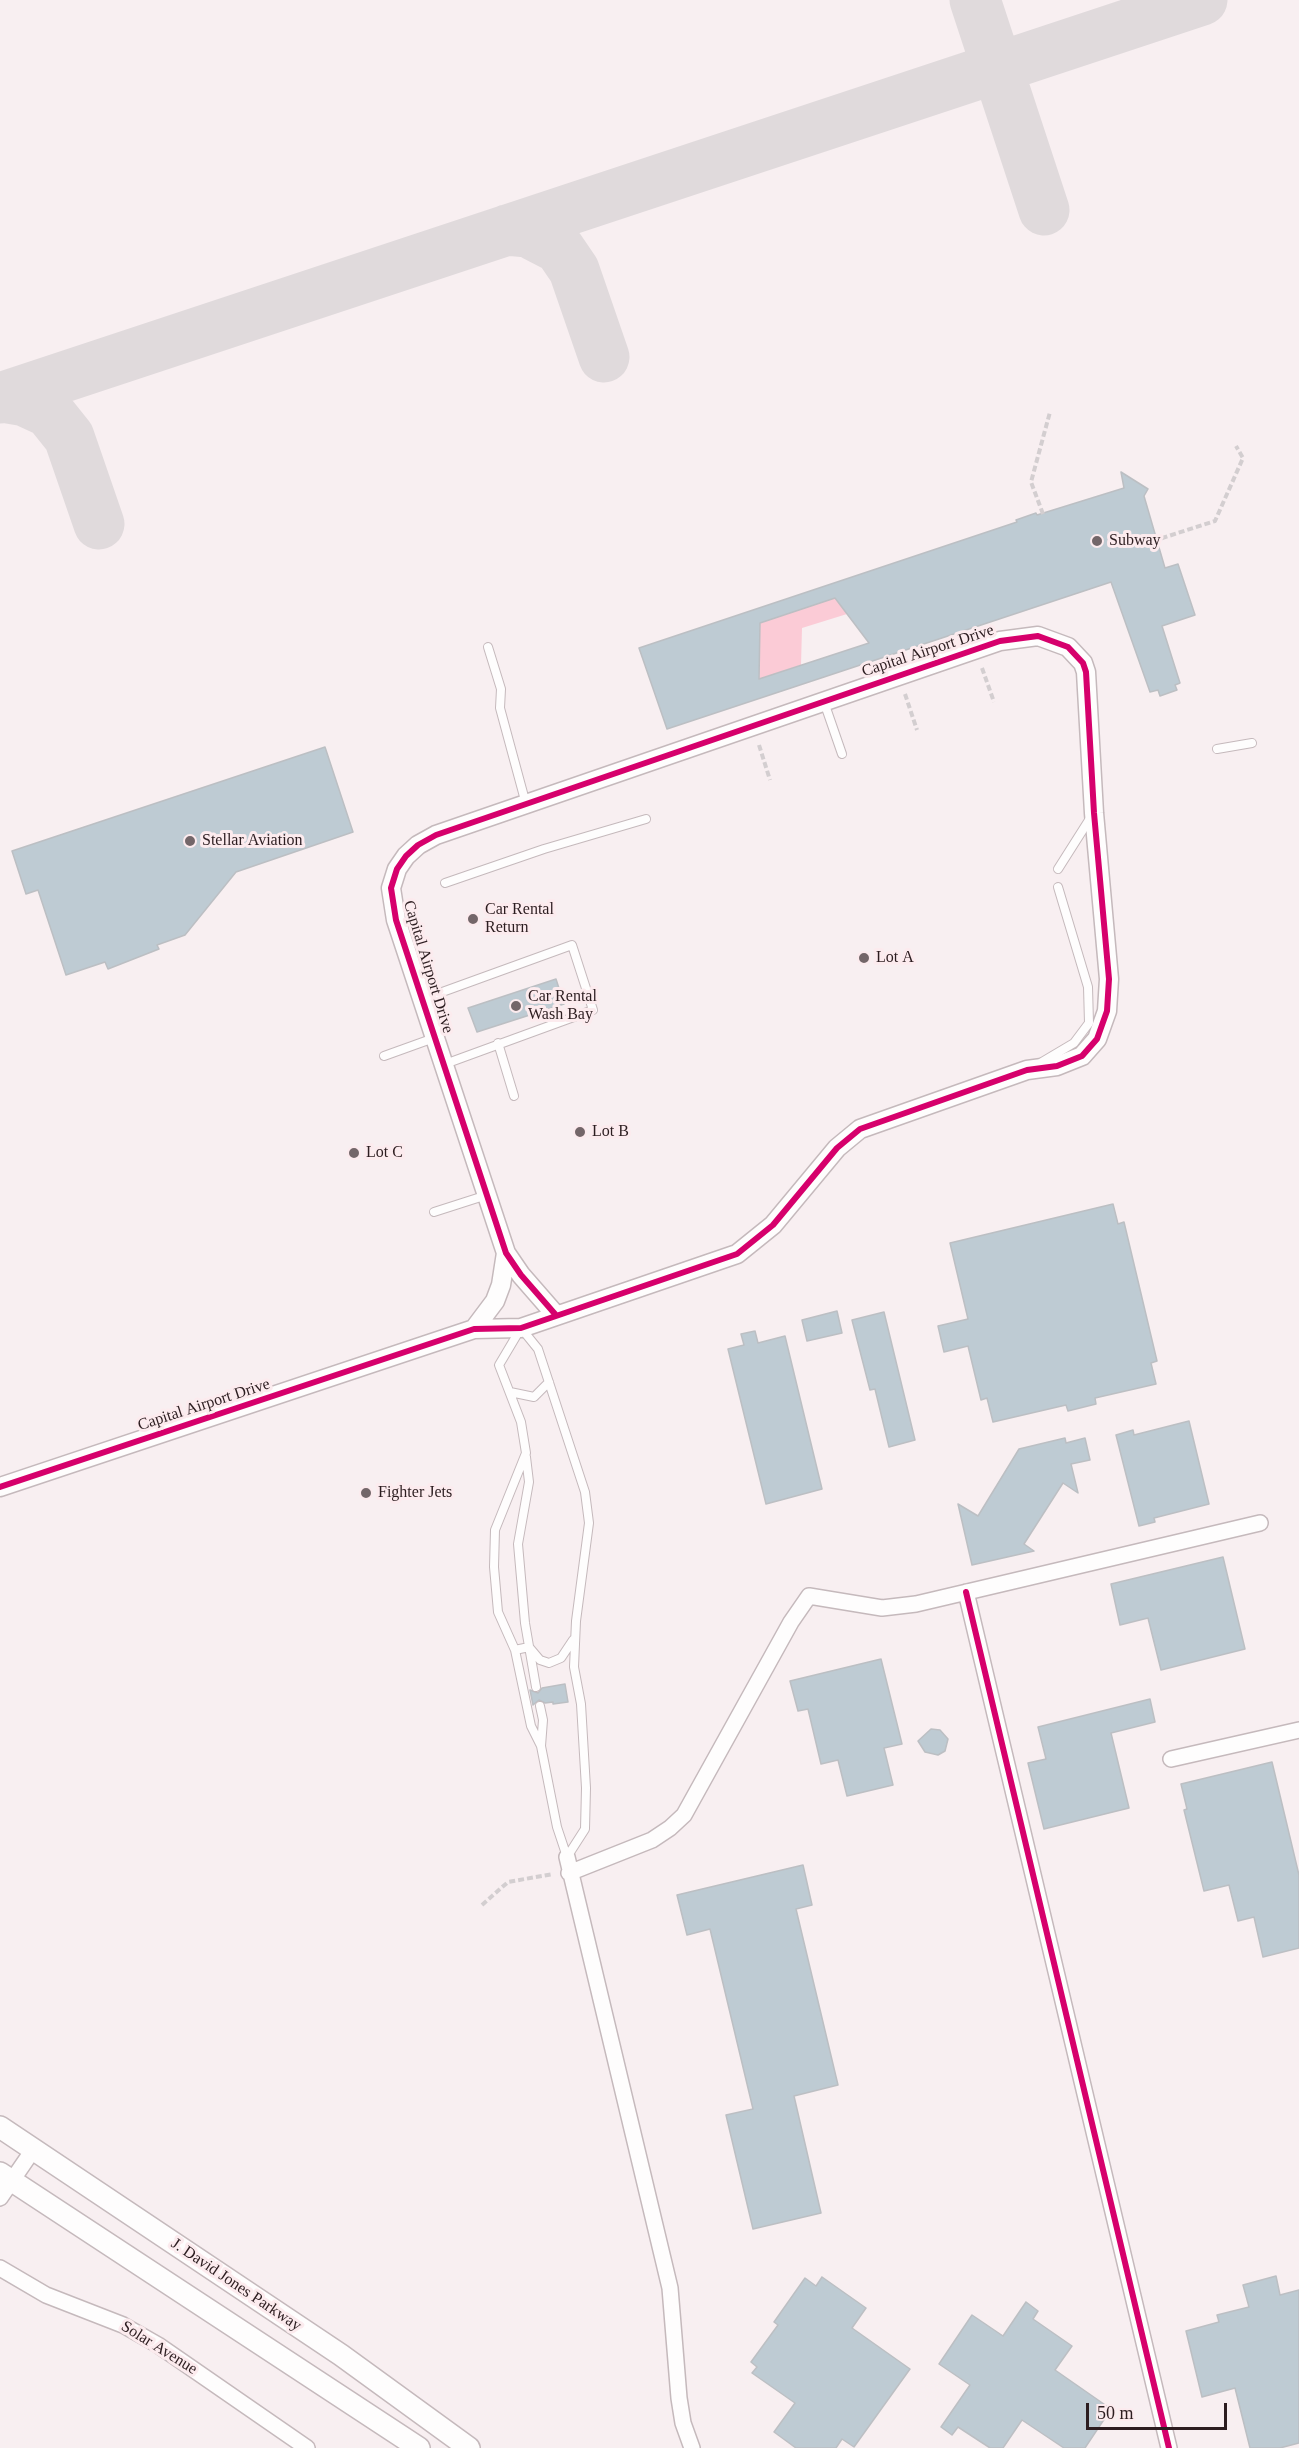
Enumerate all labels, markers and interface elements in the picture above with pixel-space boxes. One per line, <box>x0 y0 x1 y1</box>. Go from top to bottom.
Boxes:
place label: Subway <box>1109 531 1161 551</box>
marker: Subway <box>1090 534 1104 548</box>
street label: Capital Airport Drive <box>860 621 996 681</box>
place label: Stellar Aviation <box>202 831 303 851</box>
marker: Stellar Aviation <box>183 834 197 848</box>
street label: Capital Airport Drive <box>399 898 457 1036</box>
place label: Car Rental Return <box>485 900 554 938</box>
marker: Car Rental Return <box>466 912 480 926</box>
place label: Lot A <box>876 948 914 968</box>
marker: Lot A <box>857 951 871 965</box>
place label: Car Rental Wash Bay <box>528 987 597 1025</box>
marker: Car Rental Wash Bay <box>509 999 523 1013</box>
place label: Lot B <box>592 1122 629 1142</box>
marker: Lot B <box>573 1125 587 1139</box>
place label: Lot C <box>366 1143 403 1163</box>
marker: Lot C <box>347 1146 361 1160</box>
street label: Capital Airport Drive <box>136 1375 272 1435</box>
place label: Fighter Jets <box>378 1483 452 1503</box>
marker: Fighter Jets <box>359 1486 373 1500</box>
street label: J. David Jones Parkway <box>167 2234 305 2336</box>
street label: Solar Avenue <box>117 2317 201 2379</box>
scale bar <box>1089 2391 1230 2429</box>
text: 50 m <box>1097 2403 1134 2423</box>

